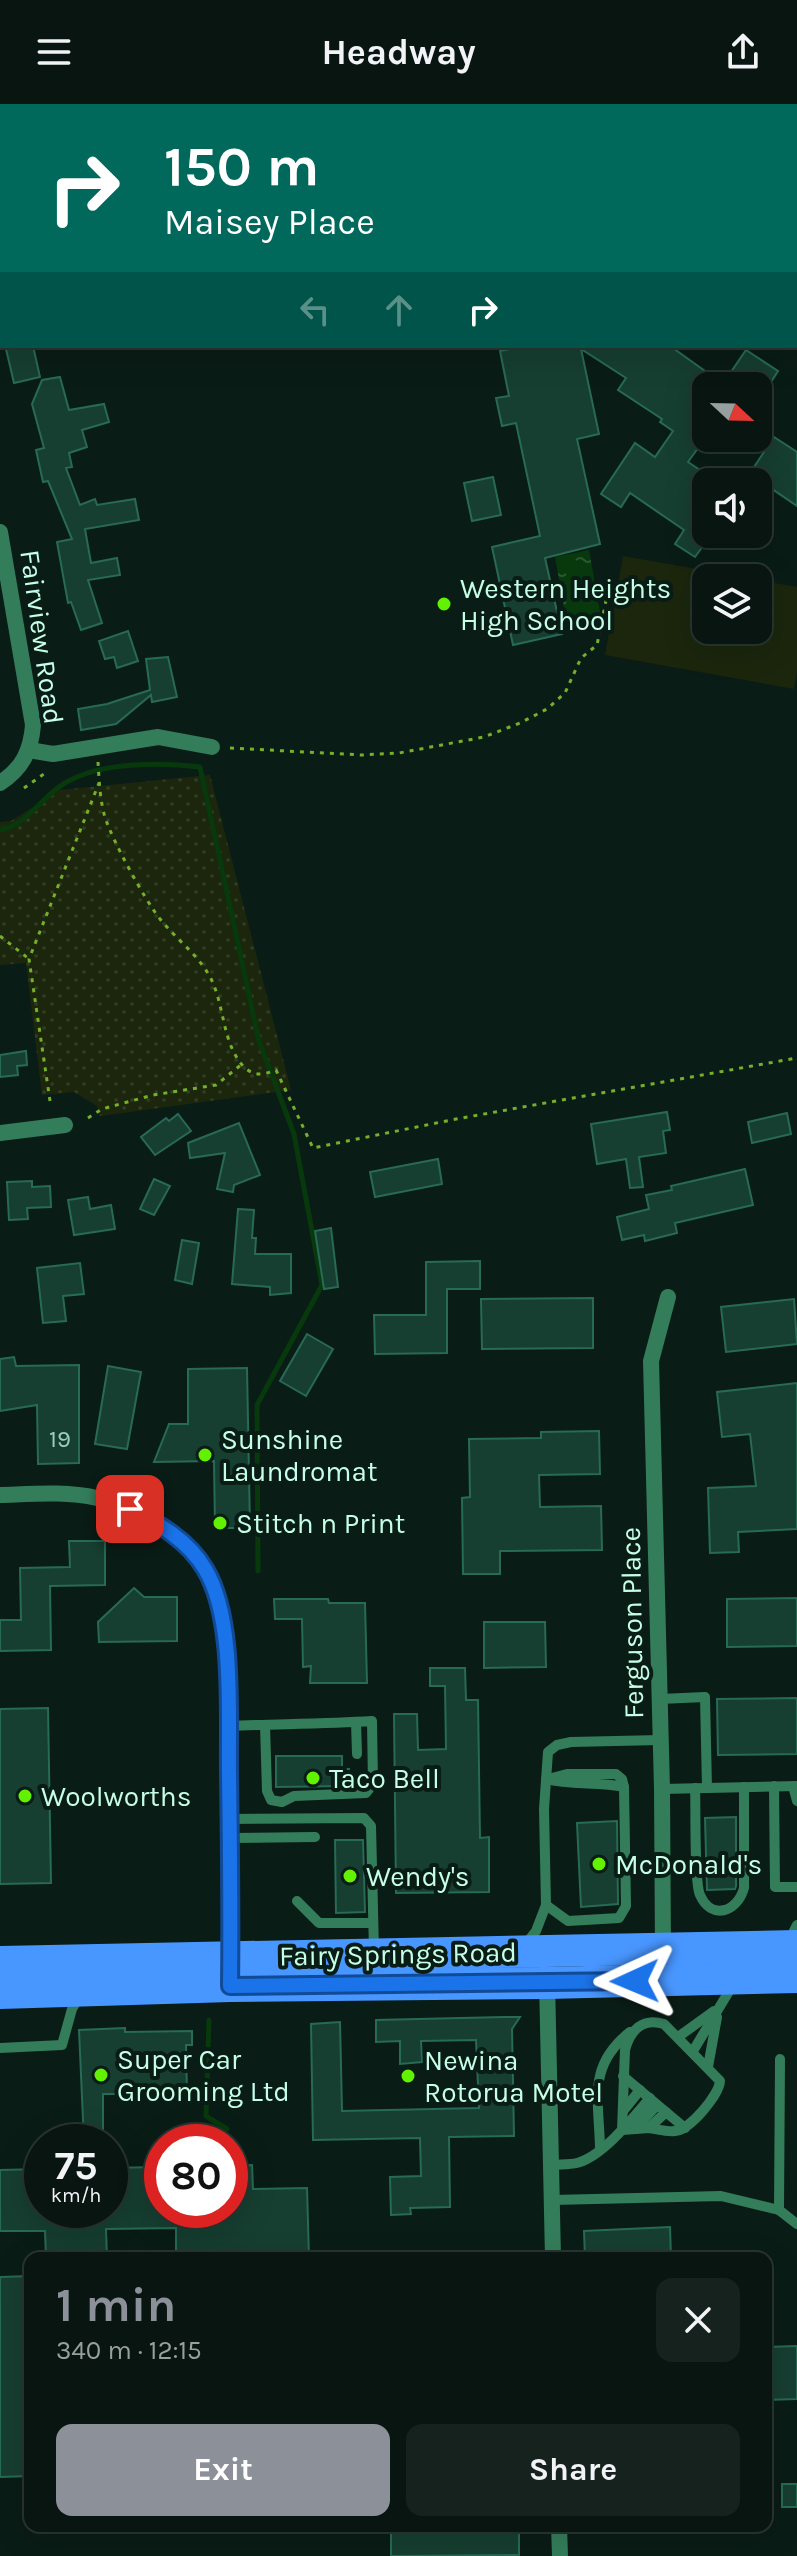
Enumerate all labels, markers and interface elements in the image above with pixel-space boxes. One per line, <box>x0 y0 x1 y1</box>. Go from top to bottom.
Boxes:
icon: menu <box>32 30 76 74</box>
icon: share <box>721 30 765 74</box>
text: Headway <box>321 31 476 73</box>
text: 150 m <box>164 134 319 199</box>
icon: right <box>32 136 136 240</box>
text: Maisey Place <box>164 201 375 243</box>
icon: left <box>293 288 337 332</box>
icon: ahead <box>377 288 421 332</box>
icon: right <box>461 288 505 332</box>
north arrow <box>692 372 772 452</box>
map controls <box>692 372 772 644</box>
button: sound <box>692 468 772 548</box>
street label: Fairview Road <box>13 548 71 726</box>
button: layers <box>692 564 772 644</box>
place label: Western Heights High School <box>460 572 671 637</box>
marker: Western Heights High School <box>435 595 453 613</box>
place label: Sunshine Laundromat <box>221 1423 378 1488</box>
house number: 19 <box>49 1425 71 1453</box>
marker: Sunshine Laundromat <box>196 1446 214 1464</box>
pin <box>96 1475 164 1543</box>
icon: arrive <box>108 1487 152 1531</box>
place label: Stitch n Print <box>236 1507 405 1540</box>
marker: Stitch n Print <box>211 1514 229 1532</box>
street label: Ferguson Place <box>614 1527 650 1719</box>
place label: Taco Bell <box>329 1762 440 1795</box>
marker: Taco Bell <box>304 1769 322 1787</box>
place label: Woolworths <box>41 1780 191 1813</box>
marker: Woolworths <box>16 1787 34 1805</box>
place label: McDonald's <box>615 1848 762 1881</box>
marker: McDonald's <box>590 1855 608 1873</box>
place label: Wendy's <box>366 1860 470 1893</box>
marker: Wendy's <box>341 1867 359 1885</box>
street label: Fairy Springs Road <box>279 1935 517 1973</box>
position arrow <box>593 1939 677 2023</box>
place label: Super Car Grooming Ltd <box>117 2043 290 2108</box>
place label: Newina Rotorua Motel <box>424 2044 603 2109</box>
marker: Super Car Grooming Ltd <box>92 2066 110 2084</box>
marker: Newina Rotorua Motel <box>399 2067 417 2085</box>
speed limit sign: 80 <box>144 2124 248 2228</box>
text: 75 <box>54 2142 98 2189</box>
text: km/h <box>51 2184 101 2207</box>
text: 1 min <box>56 2277 176 2333</box>
button: close <box>656 2278 740 2362</box>
text: 340 m · 12:15 <box>56 2335 202 2366</box>
button: Exit <box>56 2424 390 2516</box>
button: Share <box>406 2424 740 2516</box>

